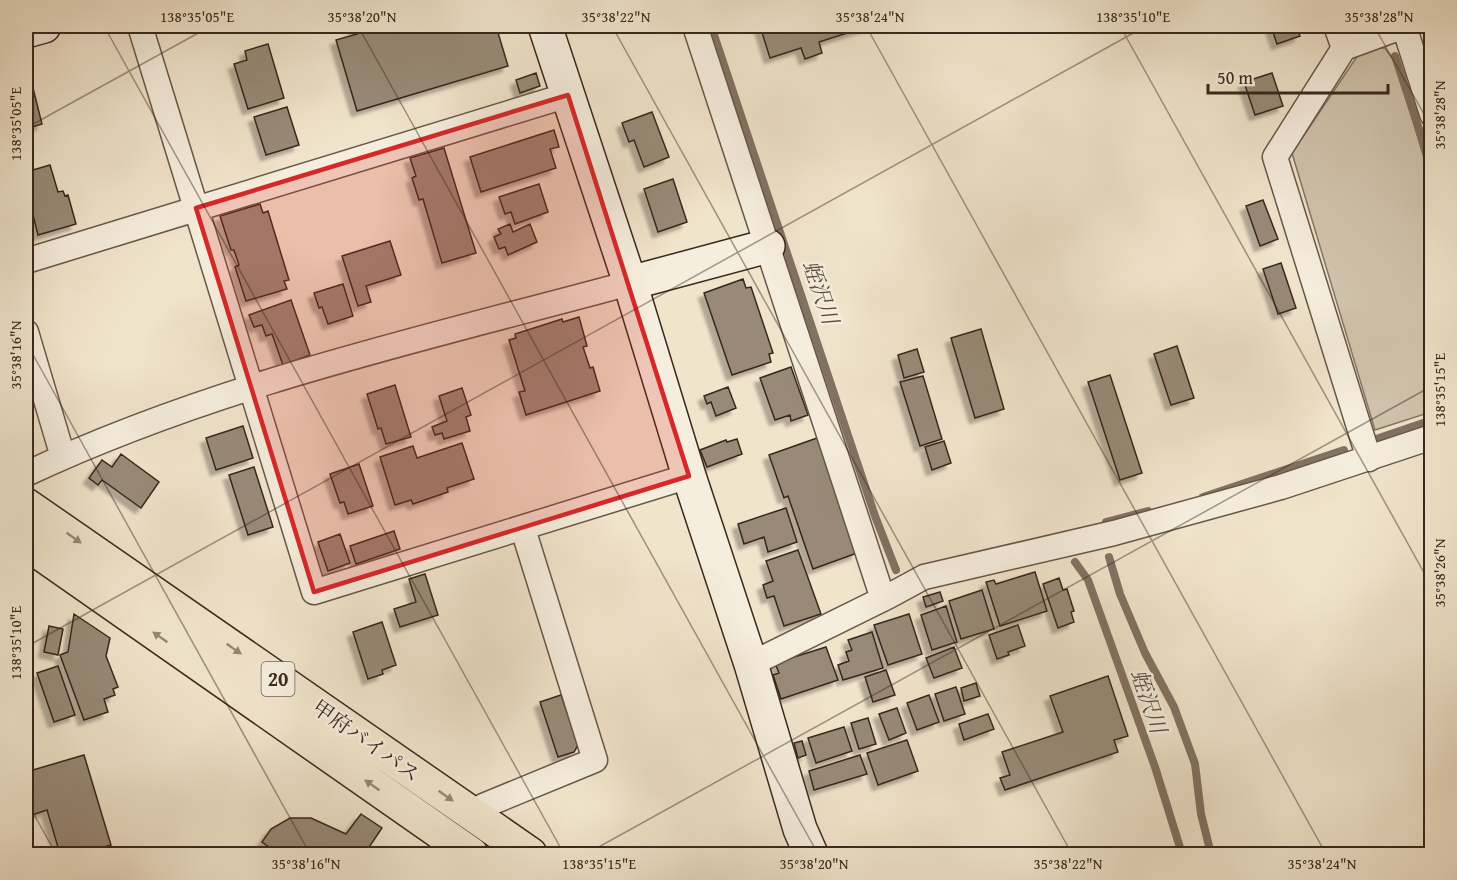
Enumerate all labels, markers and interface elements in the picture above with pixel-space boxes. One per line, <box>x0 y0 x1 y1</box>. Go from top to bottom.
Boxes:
text: 138°35'05"E <box>160 6 234 27</box>
text: 35°38'20"N <box>328 6 397 27</box>
text: 35°38'22"N <box>582 6 651 27</box>
text: 35°38'24"N <box>836 6 905 27</box>
text: 138°35'10"E <box>1096 6 1170 27</box>
text: 35°38'28"N <box>1345 6 1414 27</box>
scale bar <box>1208 57 1388 95</box>
text: 50 m <box>1217 64 1253 91</box>
text: 35°38'28"N <box>1429 80 1450 149</box>
text: 138°35'05"E <box>5 87 26 161</box>
water label: 蛭沢川 <box>795 256 848 330</box>
text: 35°38'16"N <box>5 320 26 389</box>
text: 138°35'15"E <box>1429 353 1450 427</box>
one-way arrow <box>65 532 81 544</box>
text: 35°38'26"N <box>1429 538 1450 607</box>
text: 138°35'10"E <box>5 606 26 680</box>
one-way arrow <box>153 631 169 643</box>
one-way arrow <box>226 643 242 654</box>
road number: 20 <box>262 662 294 696</box>
water label: 蛭沢川 <box>1123 665 1176 739</box>
street label: 甲府バイパス <box>306 692 427 789</box>
one-way arrow <box>364 779 380 791</box>
one-way arrow <box>438 790 454 801</box>
text: 35°38'16"N <box>272 853 341 874</box>
text: 138°35'15"E <box>562 853 636 874</box>
text: 35°38'20"N <box>780 853 849 874</box>
text: 35°38'22"N <box>1034 853 1103 874</box>
text: 35°38'24"N <box>1288 853 1357 874</box>

